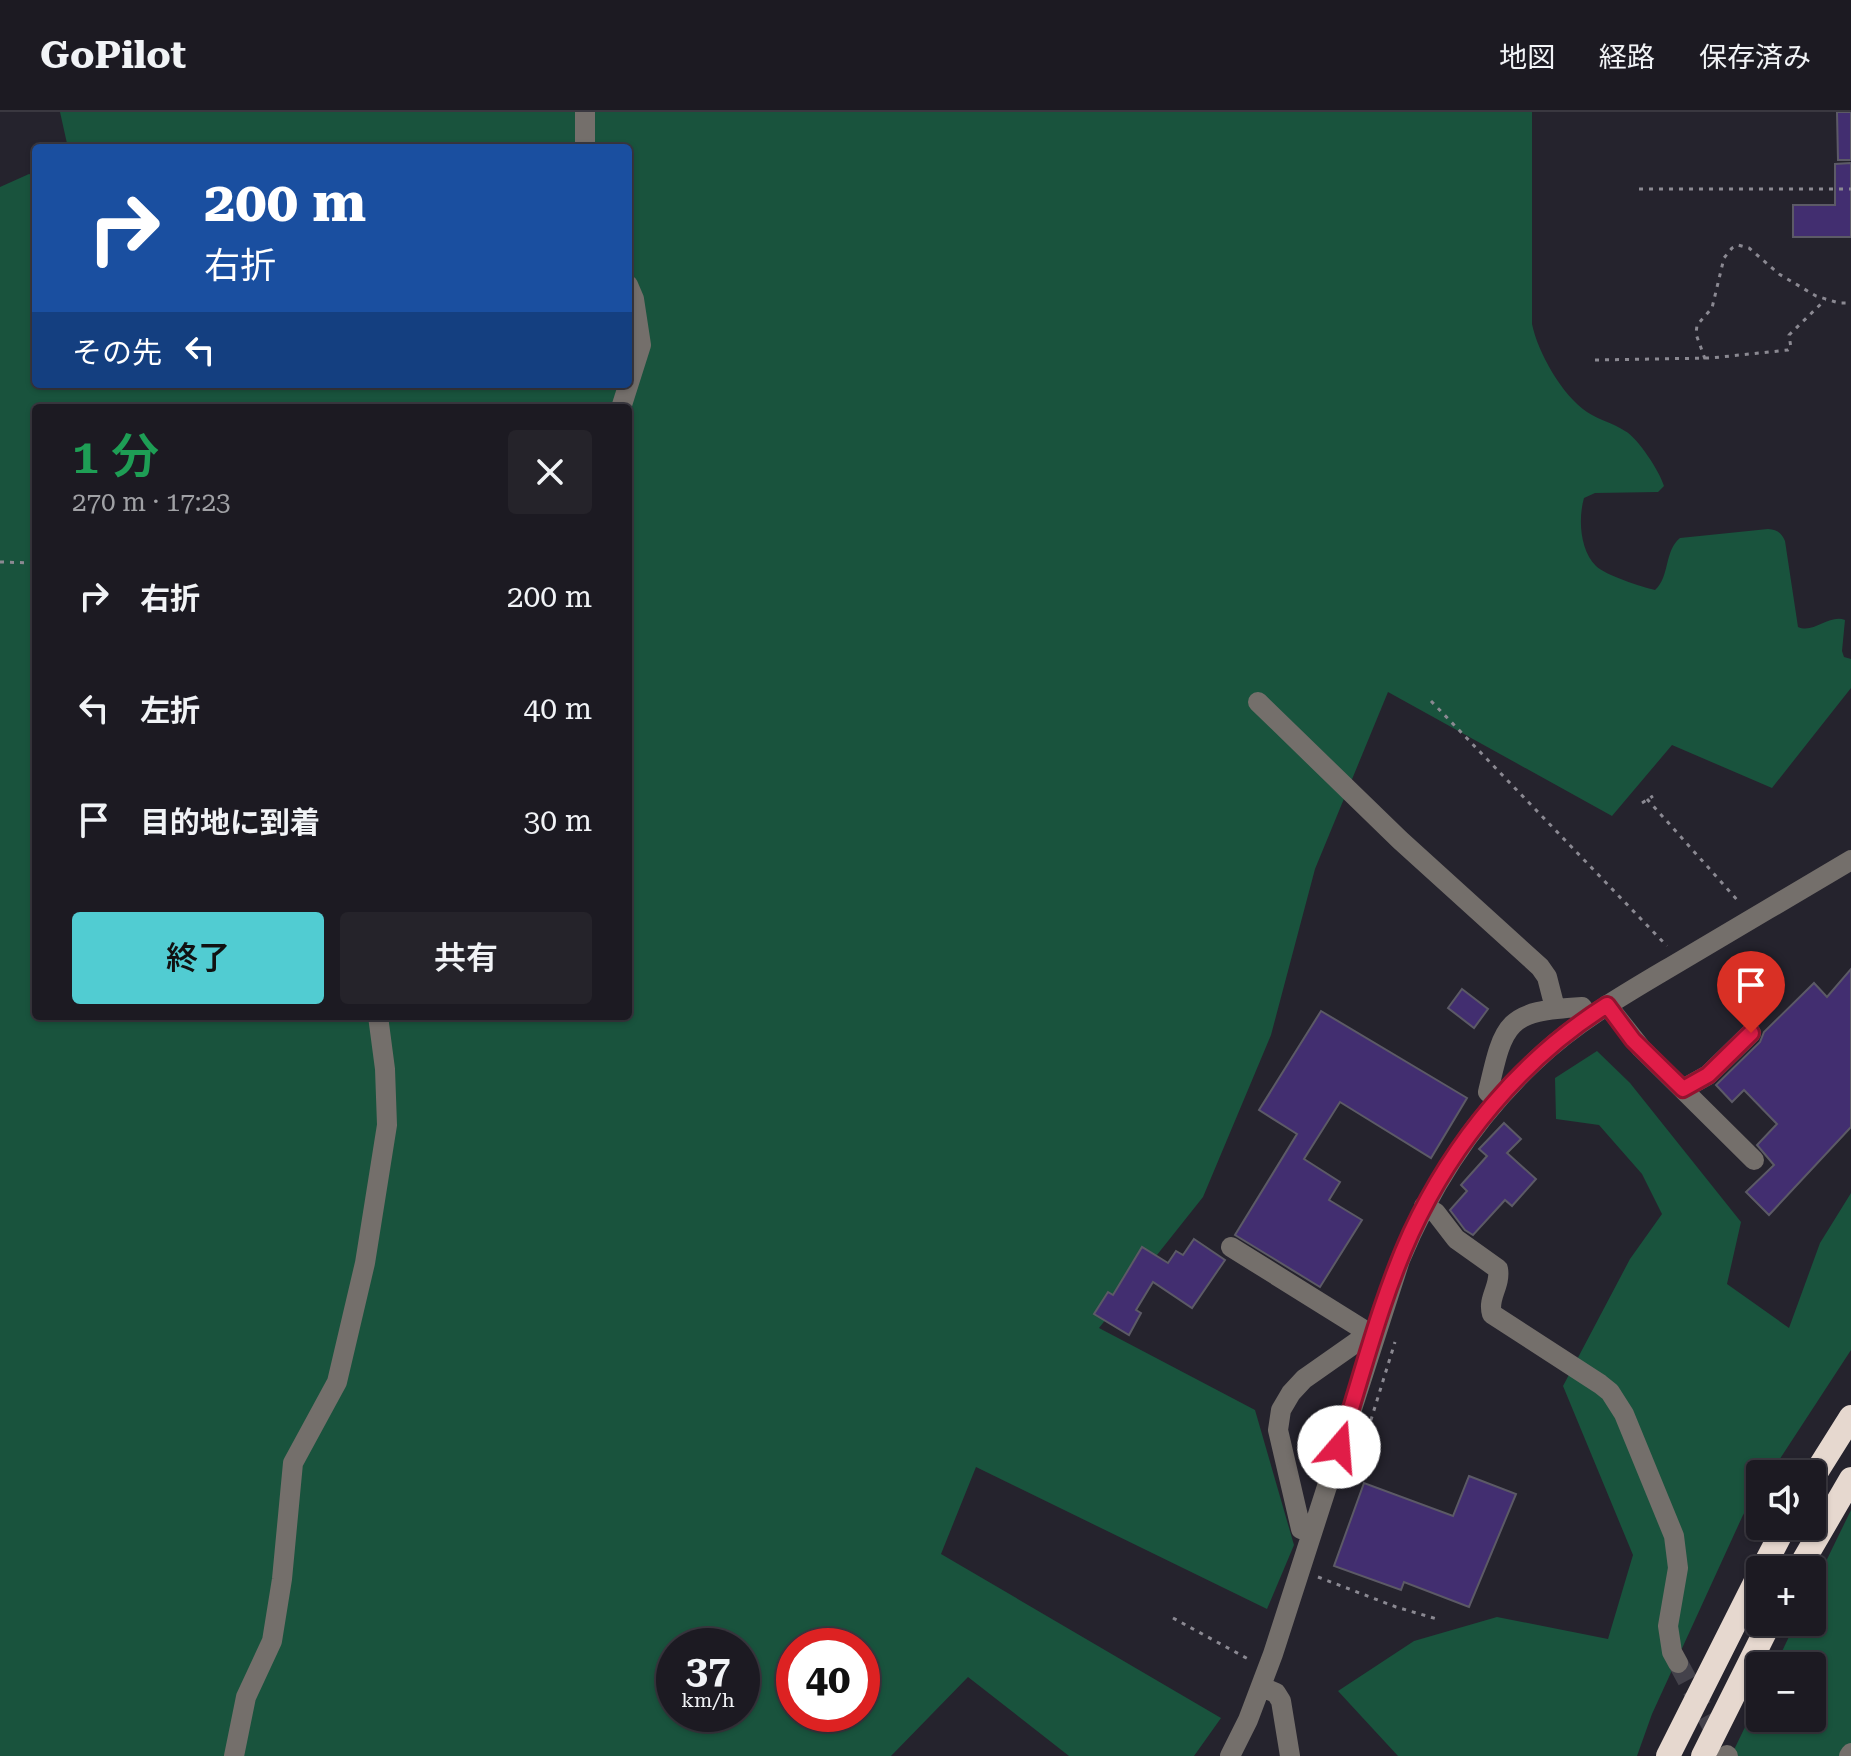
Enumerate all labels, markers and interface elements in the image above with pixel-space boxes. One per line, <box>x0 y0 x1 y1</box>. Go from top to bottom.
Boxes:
text: GoPilot <box>40 33 186 77</box>
text: 地図 <box>1499 41 1555 74</box>
text: 経路 <box>1599 41 1655 74</box>
text: 保存済み <box>1699 41 1811 74</box>
text: 200 m <box>204 169 366 235</box>
icon: right <box>72 176 176 280</box>
text: 右折 <box>204 245 276 287</box>
icon: left <box>178 328 222 372</box>
text: その先 <box>72 335 162 370</box>
text: 1 分 <box>72 429 159 485</box>
button: close <box>508 430 592 514</box>
text: 270 m · 17:23 <box>72 487 231 517</box>
icon: right <box>72 574 116 618</box>
text: 200 m <box>507 579 592 614</box>
text: 右折 <box>140 581 200 616</box>
icon: left <box>72 686 116 730</box>
text: 40 m <box>523 691 592 726</box>
text: 左折 <box>140 693 200 728</box>
icon: arrive <box>72 798 116 842</box>
text: 30 m <box>523 803 592 838</box>
text: 目的地に到着 <box>140 805 320 840</box>
button: 終了 <box>72 912 324 1004</box>
button: 共有 <box>340 912 592 1004</box>
pin <box>1717 951 1785 1033</box>
icon: arrive <box>1729 963 1773 1007</box>
position arrow <box>1297 1405 1381 1489</box>
map controls <box>1746 1460 1826 1732</box>
button: sound <box>1746 1460 1826 1540</box>
button: + <box>1746 1556 1826 1636</box>
speed limit sign: 40 <box>776 1628 880 1732</box>
text: 37 <box>686 1646 730 1693</box>
button: − <box>1746 1652 1826 1732</box>
text: km/h <box>681 1688 735 1712</box>

